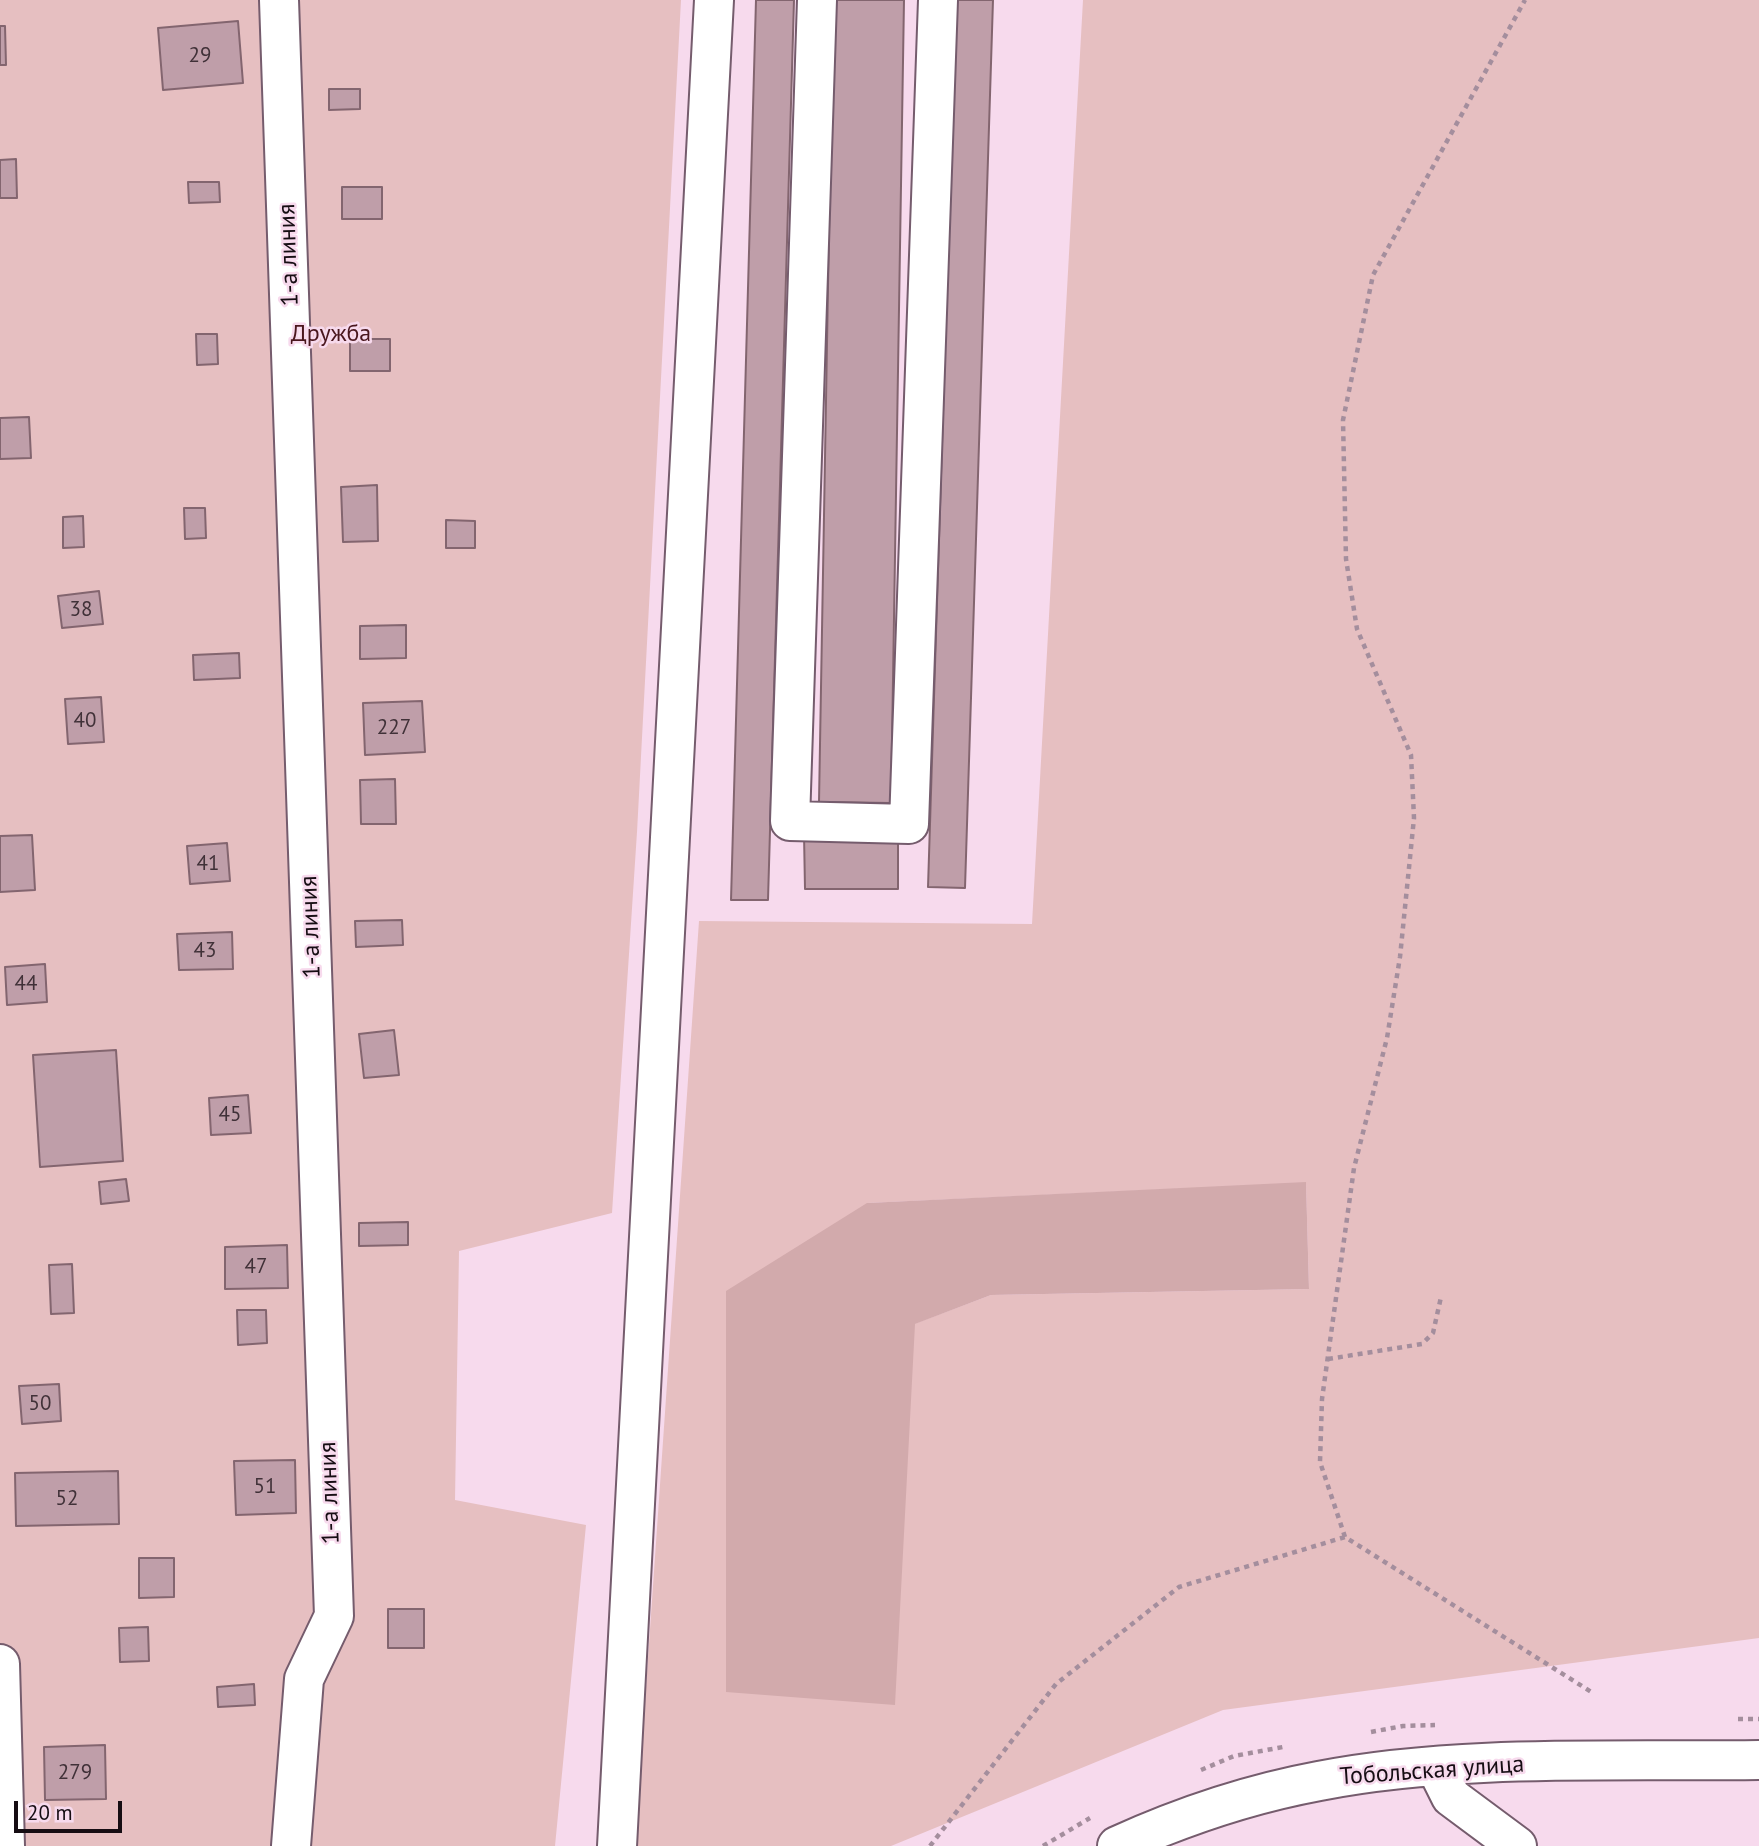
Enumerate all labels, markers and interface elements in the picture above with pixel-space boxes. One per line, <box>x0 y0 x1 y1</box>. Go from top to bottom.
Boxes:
house number: 29 <box>189 43 211 69</box>
street label: 1-а линия <box>273 203 305 307</box>
park label: Дружба <box>291 320 371 348</box>
house number: 38 <box>70 597 92 623</box>
house number: 40 <box>74 708 96 734</box>
house number: 227 <box>377 715 411 741</box>
house number: 41 <box>197 851 219 877</box>
street label: 1-а линия <box>295 875 327 979</box>
house number: 43 <box>194 938 216 964</box>
house number: 44 <box>15 971 37 997</box>
house number: 45 <box>219 1102 241 1128</box>
house number: 47 <box>245 1254 267 1280</box>
house number: 50 <box>29 1391 51 1417</box>
street label: 1-а линия <box>314 1441 346 1545</box>
house number: 51 <box>254 1474 276 1500</box>
house number: 52 <box>56 1486 78 1512</box>
street label: Тобольская улица <box>1339 1750 1525 1792</box>
house number: 279 <box>58 1760 92 1786</box>
scale bar <box>18 1786 126 1830</box>
text: 20 m <box>27 1799 73 1826</box>

